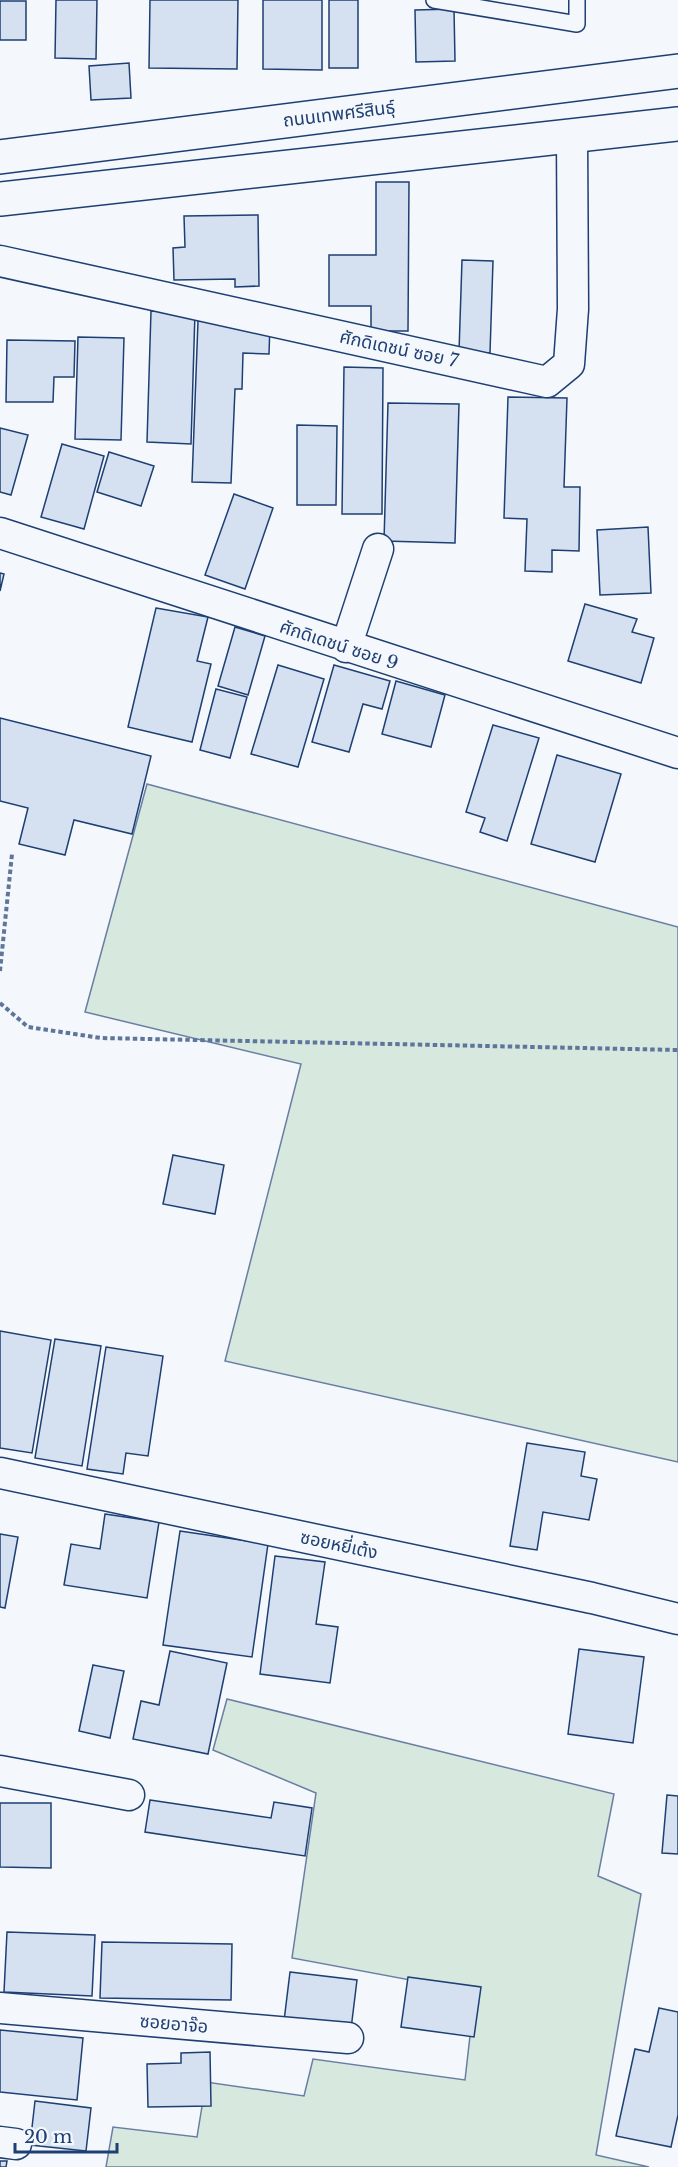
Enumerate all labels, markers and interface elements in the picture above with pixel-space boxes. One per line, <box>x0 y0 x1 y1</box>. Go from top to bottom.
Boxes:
street label: ถนนเทพศรีสินธุ์ <box>282 96 397 132</box>
street label: ศักดิเดชน์ ซอย 7 <box>338 326 461 373</box>
street label: ศักดิเดชน์ ซอย 9 <box>277 615 401 675</box>
street label: ซอยหยี่เต้ง <box>298 1524 380 1564</box>
street label: ซอยอาจ๊อ <box>139 2010 209 2038</box>
scale bar <box>15 2116 117 2154</box>
text: 20 m <box>24 2126 72 2148</box>

